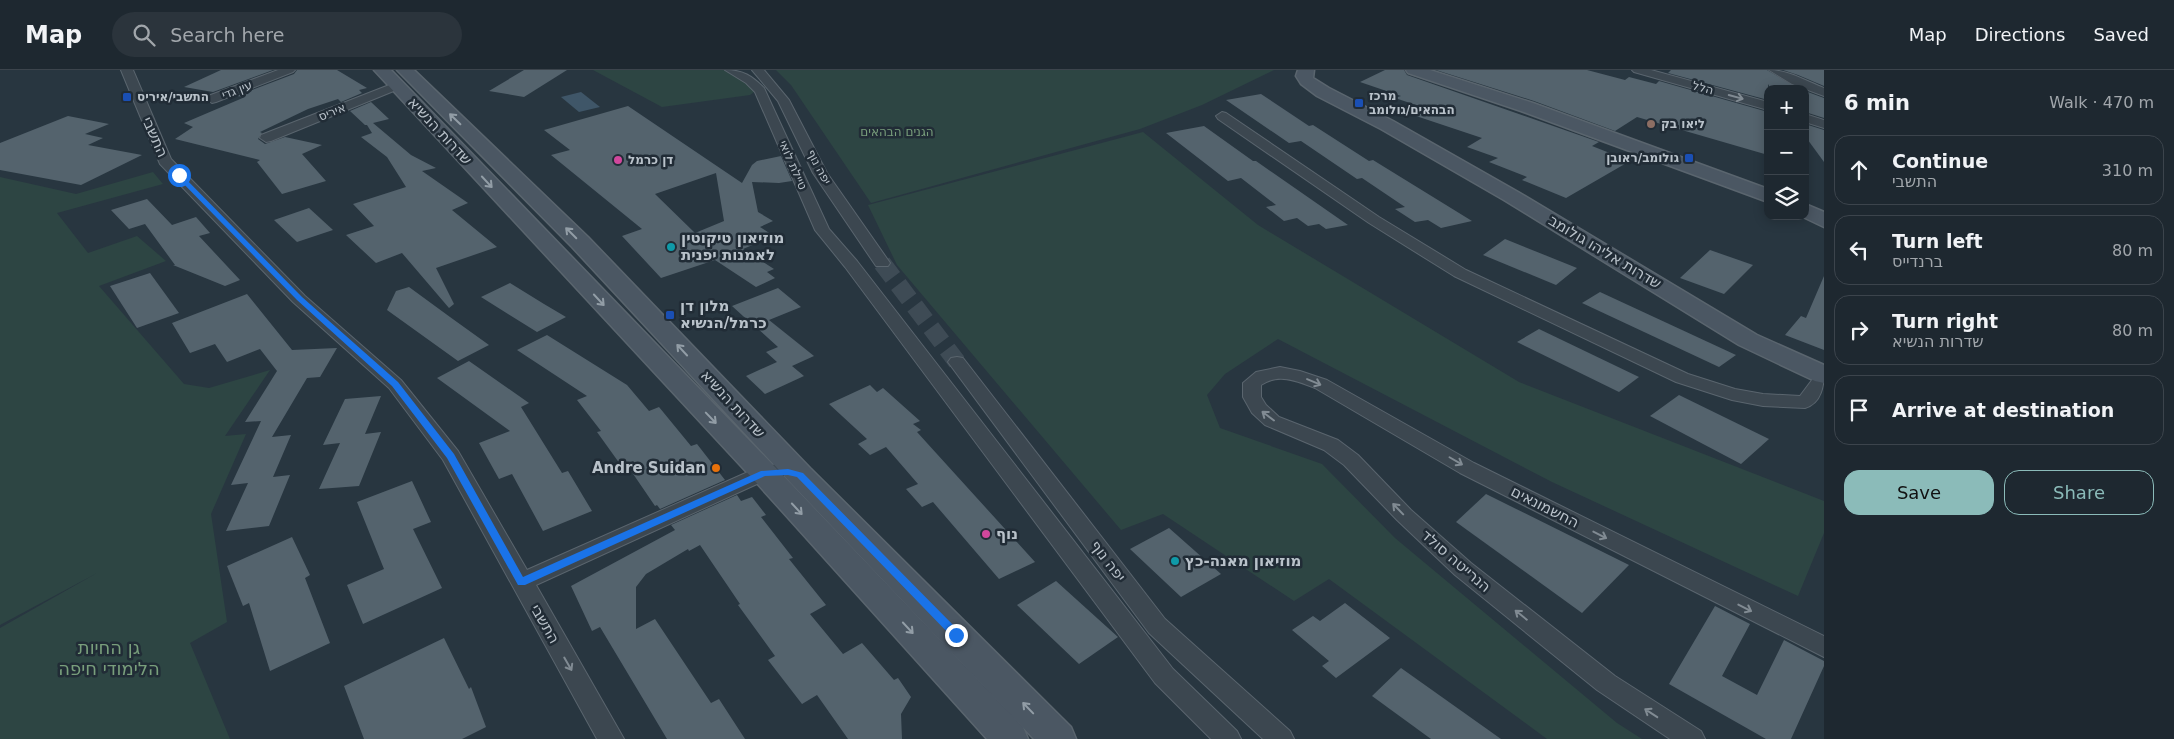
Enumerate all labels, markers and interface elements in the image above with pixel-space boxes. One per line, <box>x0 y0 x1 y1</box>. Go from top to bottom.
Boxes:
search box <box>112 12 462 57</box>
text: Map <box>25 21 82 49</box>
icon: search <box>130 21 158 49</box>
text: Search here <box>170 24 284 46</box>
text: Map <box>1909 24 1947 45</box>
text: Directions <box>1975 24 2065 45</box>
text: Saved <box>2093 24 2149 45</box>
street label: עין גדי <box>220 78 254 102</box>
street label: הלל <box>1691 78 1715 98</box>
map controls <box>1764 85 1809 220</box>
button: + <box>1764 85 1809 130</box>
place label: מרכז הבהאים/גולומב <box>1369 89 1455 117</box>
place label: התשבי/איריס <box>137 90 209 104</box>
marker: התשבי/איריס <box>121 91 133 103</box>
text: 6 min <box>1844 91 1910 115</box>
street label: שדרות הנשיא <box>404 93 476 169</box>
one-way arrow <box>1727 93 1743 102</box>
text: Walk · 470 m <box>2049 93 2154 112</box>
marker: מרכז הבהאים/גולומב <box>1353 97 1365 109</box>
street label: איריס <box>316 100 348 124</box>
one-way arrow <box>449 112 461 125</box>
street label: התשבי <box>138 114 172 160</box>
place label: ליאו בק <box>1661 117 1705 131</box>
marker: ליאו בק <box>1645 118 1657 130</box>
park label: הגנים הבהאים <box>860 125 934 139</box>
button: − <box>1764 130 1809 175</box>
street label: טיילת לואי <box>776 138 810 192</box>
street label: יפה נוף <box>804 147 834 187</box>
text: Continue <box>1892 150 1988 172</box>
place label: גולומב/ראובן <box>1606 151 1680 165</box>
marker: גולומב/ראובן <box>1683 152 1695 164</box>
place label: דן כרמל <box>628 153 673 167</box>
marker: דן כרמל <box>612 154 624 166</box>
icon: ahead <box>1845 156 1873 184</box>
text: 310 m <box>2102 161 2153 180</box>
route start <box>168 164 191 187</box>
text: התשבי <box>1892 172 1937 191</box>
button: layers <box>1764 175 1809 220</box>
one-way arrow <box>481 176 493 188</box>
street label: שדרות אליהו גולומב <box>1545 211 1665 293</box>
one-way arrow <box>565 227 577 239</box>
place label: מוזיאון טיקוטין לאמנות יפנית <box>681 229 784 264</box>
text: Turn left <box>1892 230 1983 252</box>
icon: left <box>1845 236 1873 264</box>
marker: מוזיאון טיקוטין לאמנות יפנית <box>665 241 677 253</box>
text: 80 m <box>2112 241 2153 260</box>
text: ברנדייס <box>1892 252 1943 271</box>
one-way arrow <box>593 294 605 306</box>
place label: מלון דן כרמל/הנשיא <box>680 297 767 332</box>
marker: מלון דן כרמל/הנשיא <box>664 309 676 321</box>
text: Turn right <box>1892 310 1998 332</box>
icon: right <box>1845 316 1873 344</box>
text: 80 m <box>2112 321 2153 340</box>
text: שדרות הנשיא <box>1892 332 1984 351</box>
one-way arrow <box>676 344 688 357</box>
street label: שדרות הנשיא <box>697 366 769 442</box>
one-way arrow <box>1306 377 1321 387</box>
icon: arrive <box>1845 396 1873 424</box>
text: Arrive at destination <box>1892 399 2114 421</box>
one-way arrow <box>1262 411 1275 422</box>
one-way arrow <box>705 412 717 424</box>
one-way arrow <box>1448 456 1463 466</box>
place label: Andre Suidan <box>592 459 706 477</box>
marker: Andre Suidan <box>710 462 722 474</box>
button: Save <box>1844 470 1994 515</box>
button: Share <box>2004 470 2154 515</box>
street label: החשמונאים <box>1508 482 1582 532</box>
one-way arrow <box>791 502 803 515</box>
one-way arrow <box>1392 503 1404 515</box>
place label: נוף <box>996 525 1018 543</box>
street label: הנרייטה סולד <box>1418 526 1494 596</box>
marker: נוף <box>980 528 992 540</box>
one-way arrow <box>1592 531 1607 540</box>
street label: יפה נוף <box>1087 537 1129 585</box>
place label: מוזיאון מאנה-כץ <box>1185 552 1301 570</box>
marker: מוזיאון מאנה-כץ <box>1169 555 1181 567</box>
street label: התשבי <box>527 601 563 647</box>
one-way arrow <box>1738 603 1753 613</box>
one-way arrow <box>1515 610 1528 621</box>
one-way arrow <box>902 621 914 634</box>
route end <box>945 624 968 647</box>
park label: גן החיות הלימודי חיפה <box>58 637 160 679</box>
one-way arrow <box>563 656 573 670</box>
one-way arrow <box>1022 702 1034 714</box>
one-way arrow <box>1645 707 1659 717</box>

